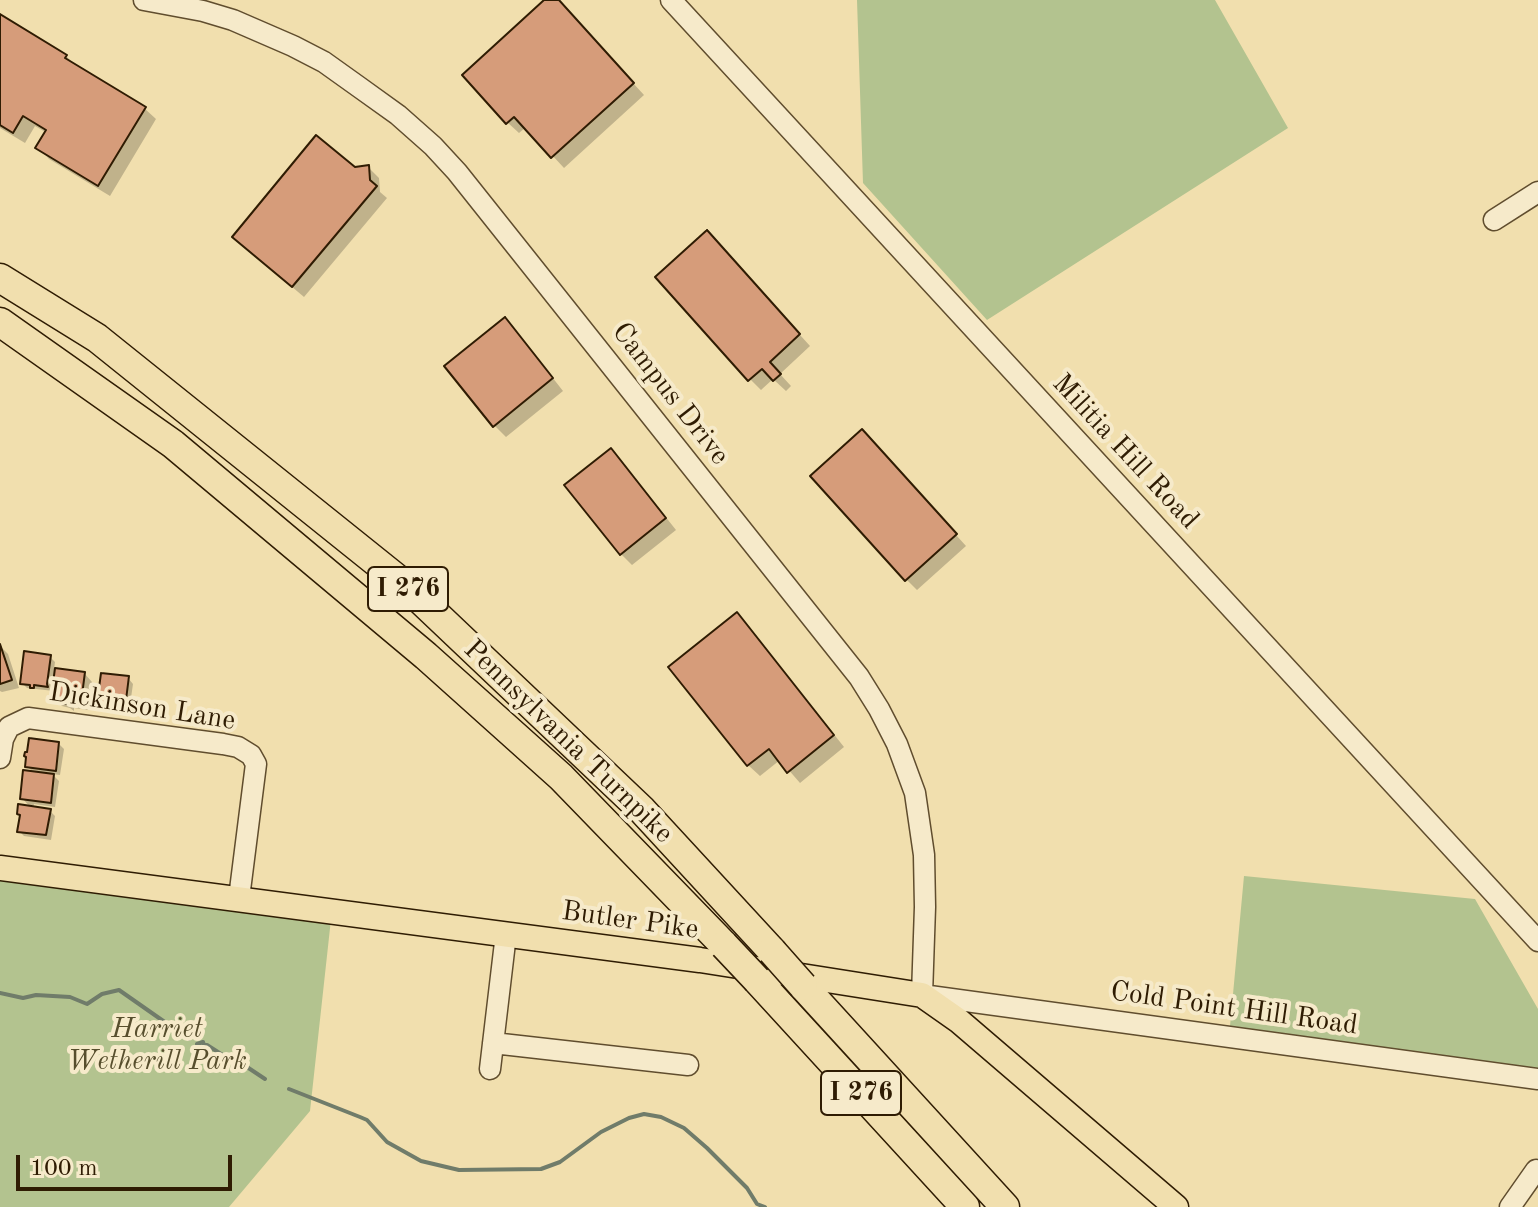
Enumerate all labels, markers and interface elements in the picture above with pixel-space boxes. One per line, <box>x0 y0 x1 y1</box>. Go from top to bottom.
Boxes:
street label: Campus Drive <box>604 316 736 472</box>
street label: Militia Hill Road <box>1044 367 1206 537</box>
road number: I 276 <box>368 567 448 611</box>
street label: Pennsylvania Turnpike <box>456 633 680 851</box>
street label: Dickinson Lane <box>46 676 238 738</box>
street label: Butler Pike <box>559 895 701 947</box>
street label: Cold Point Hill Road <box>1108 975 1360 1043</box>
park label: Harriet Wetherill Park <box>67 1013 247 1079</box>
road number: I 276 <box>821 1071 901 1115</box>
scale bar <box>20 1139 236 1189</box>
text: 100 m <box>30 1157 98 1181</box>

